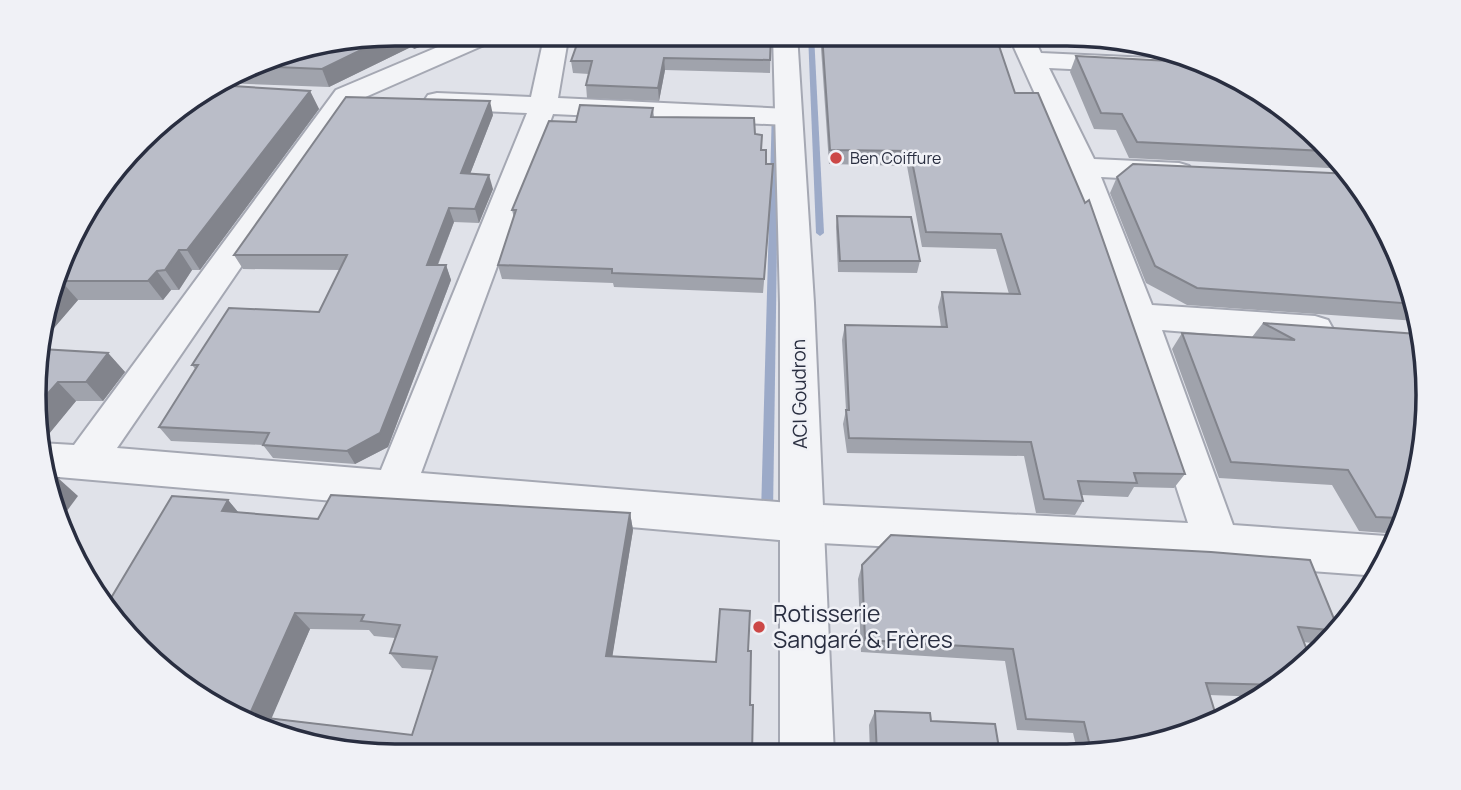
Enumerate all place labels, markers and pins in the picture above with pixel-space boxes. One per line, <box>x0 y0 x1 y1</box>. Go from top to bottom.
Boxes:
place label: Ben Coiffure <box>850 147 941 169</box>
marker: Ben Coiffure <box>828 150 844 166</box>
place label: Rotisserie Sangaré & Frères <box>773 597 953 655</box>
marker: Rotisserie Sangaré & Frères <box>751 619 767 635</box>

